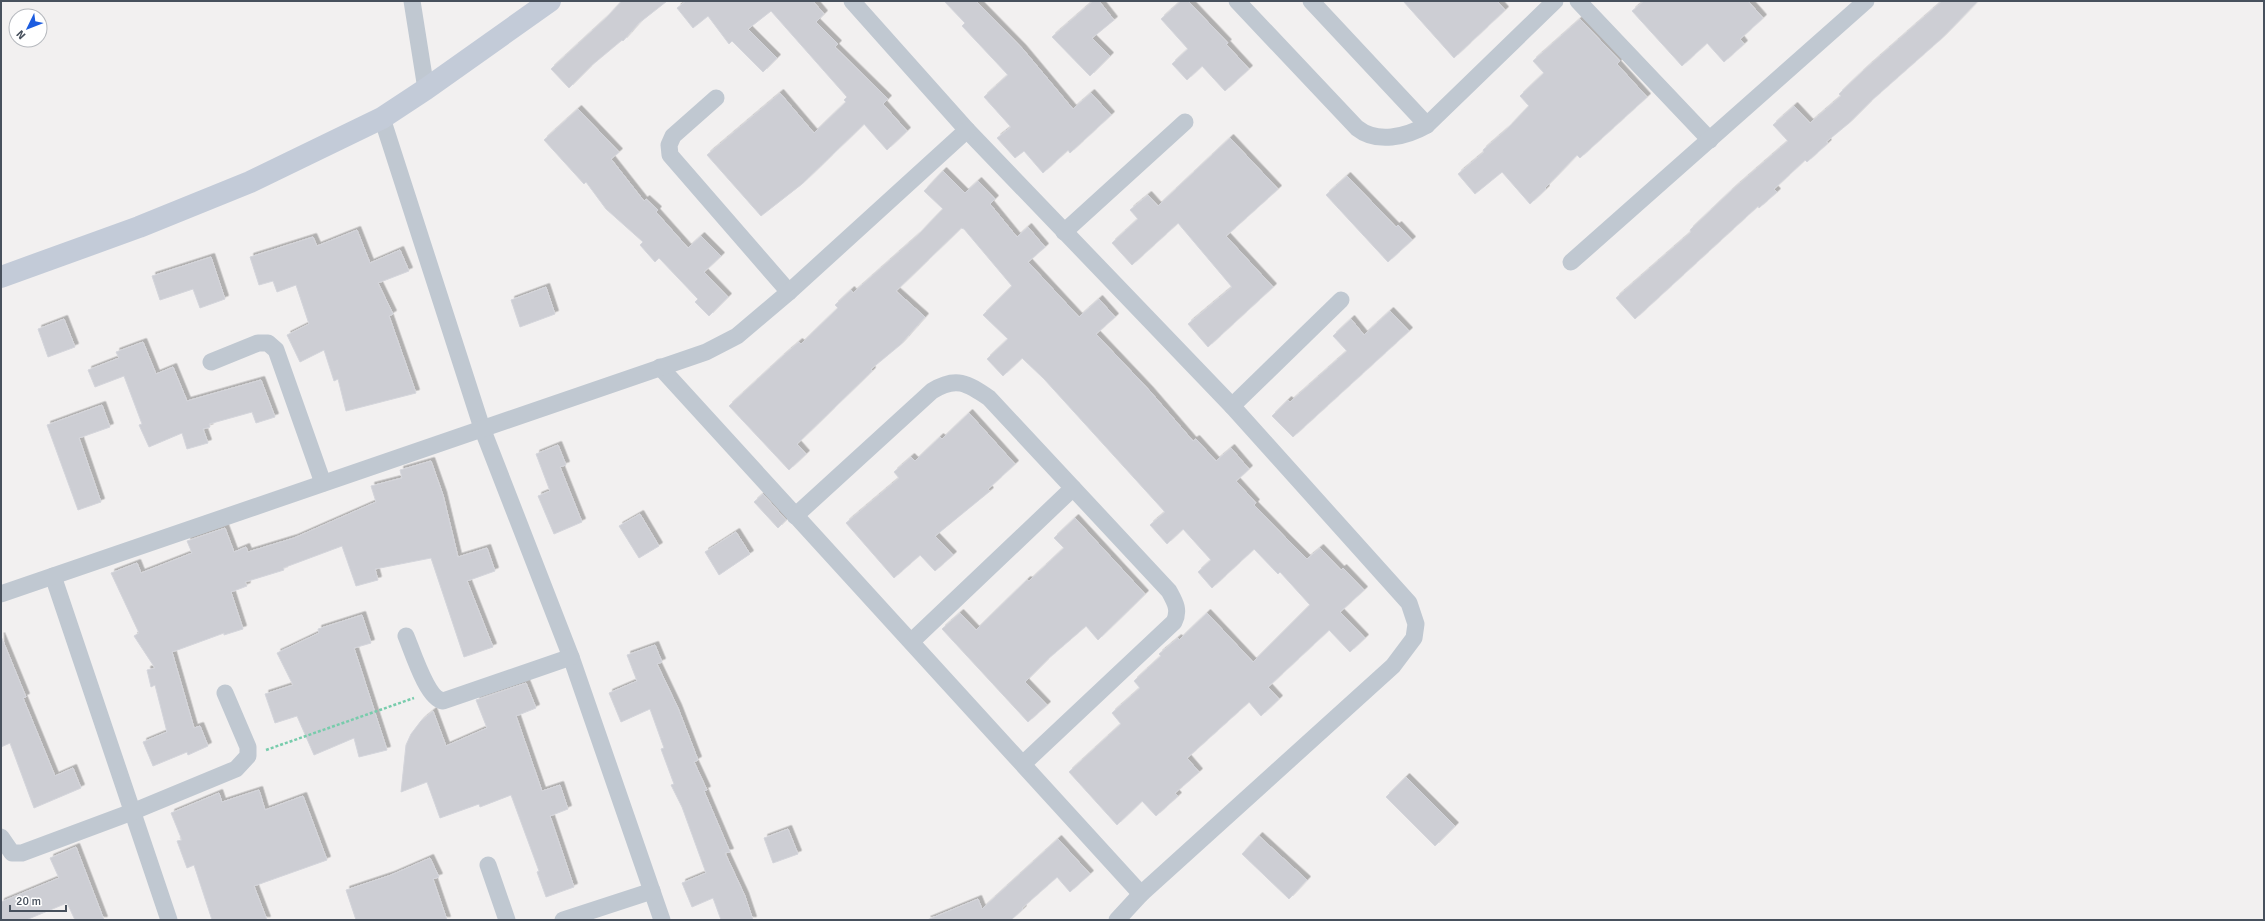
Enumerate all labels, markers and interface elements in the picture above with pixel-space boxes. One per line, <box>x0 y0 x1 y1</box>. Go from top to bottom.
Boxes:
north arrow <box>8 8 48 48</box>
text: N <box>14 27 28 42</box>
scale bar <box>10 887 66 913</box>
text: 20 m <box>16 894 41 909</box>

